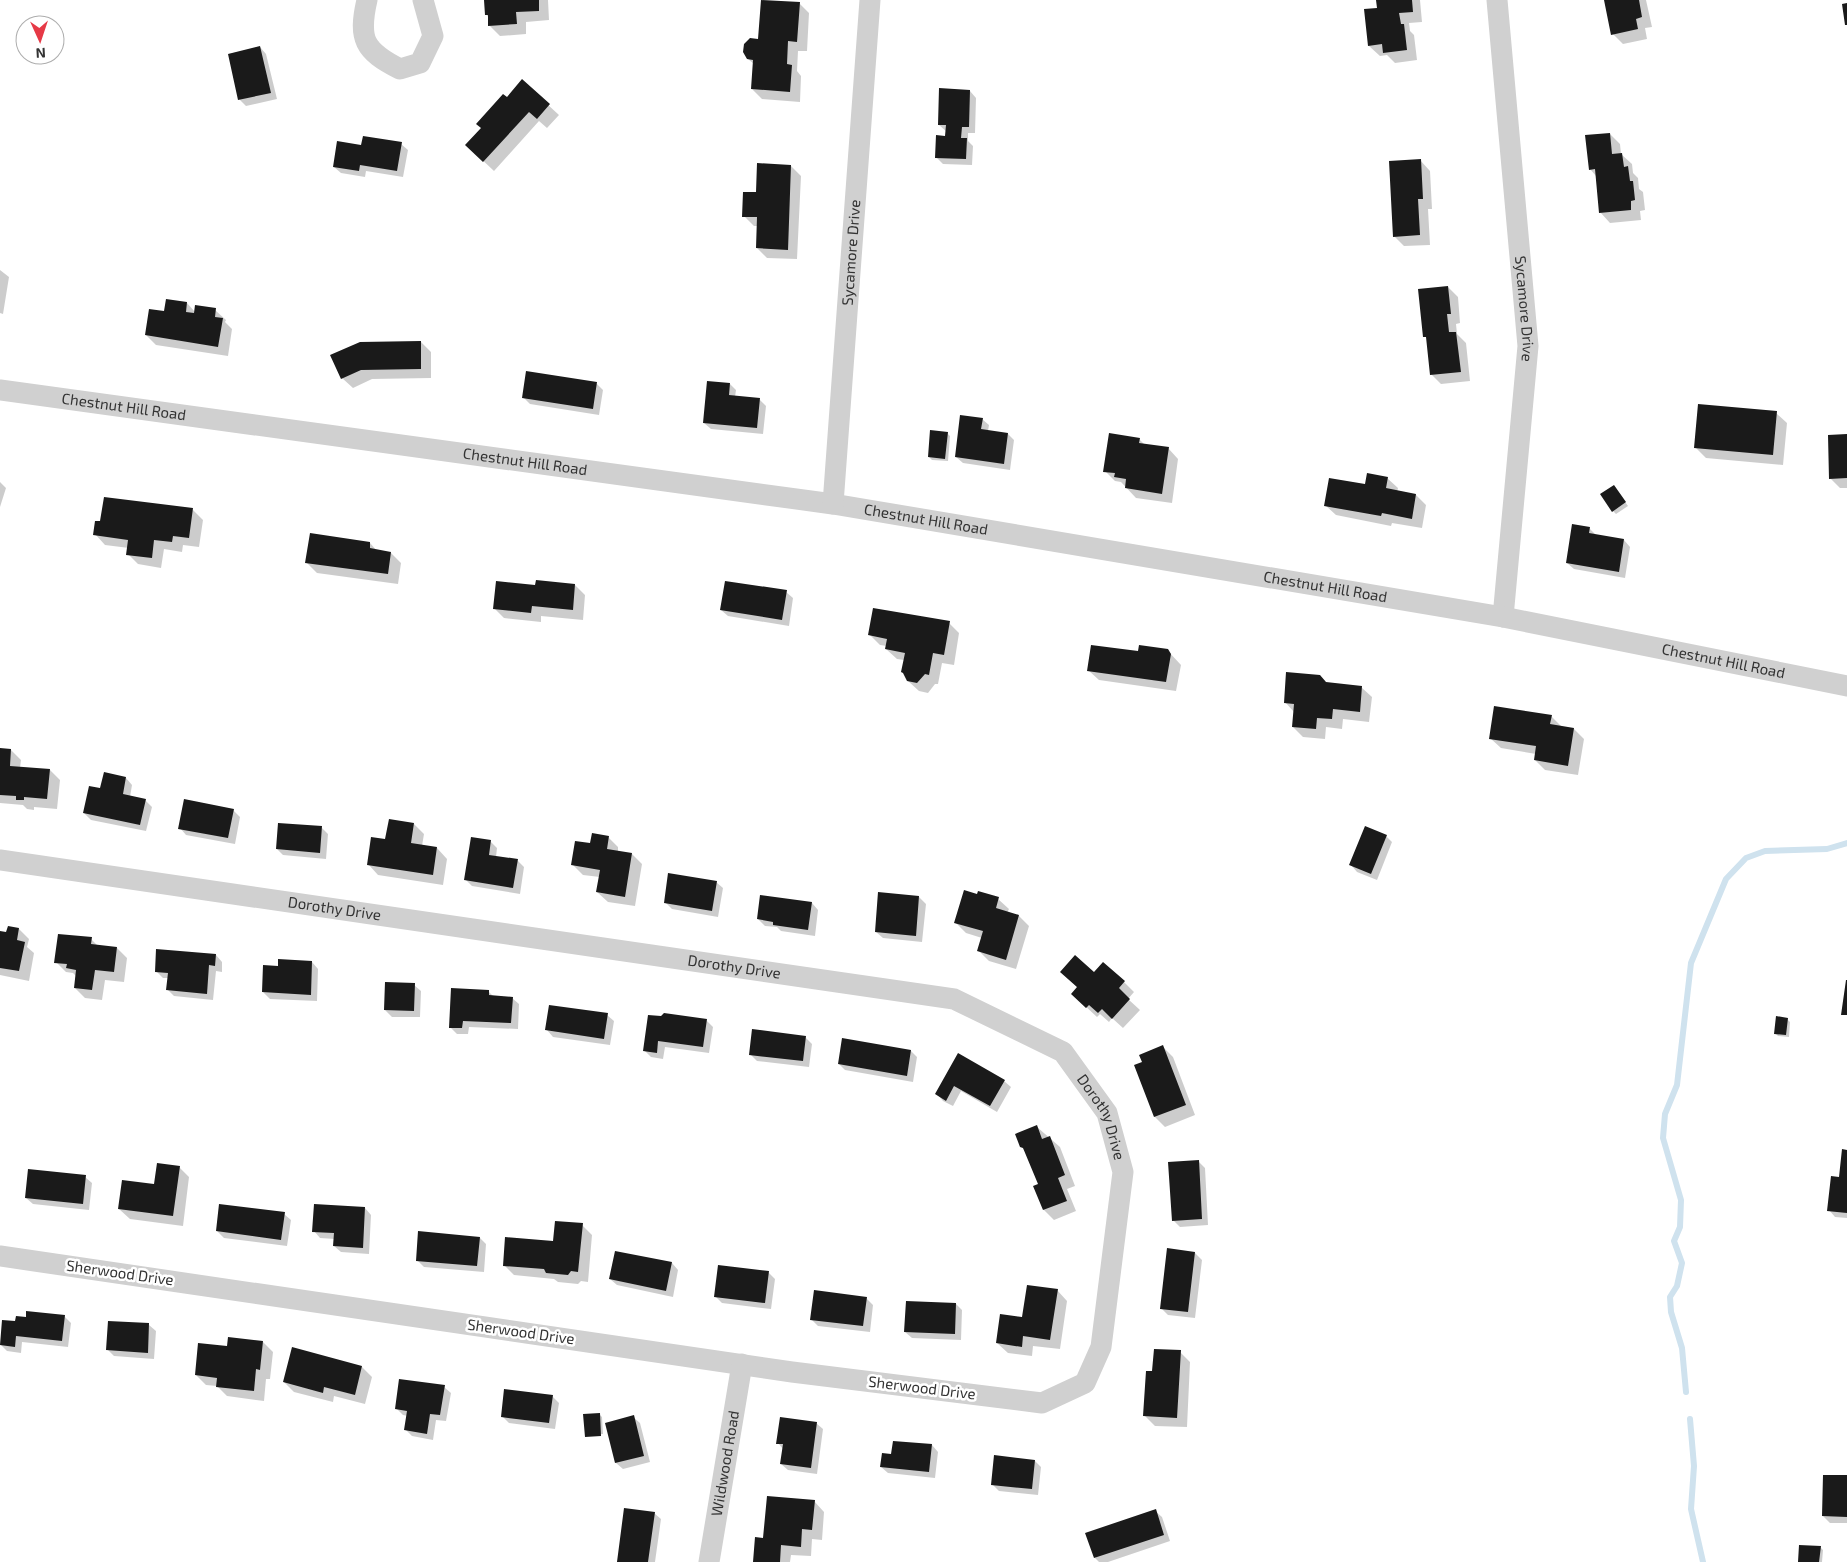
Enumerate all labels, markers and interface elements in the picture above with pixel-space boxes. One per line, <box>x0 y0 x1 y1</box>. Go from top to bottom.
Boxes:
north arrow <box>15 15 65 65</box>
text: N <box>35 45 46 62</box>
street label: Sycamore Drive <box>838 199 863 306</box>
street label: Sycamore Drive <box>1512 255 1538 363</box>
street label: Chestnut Hill Road <box>61 389 187 423</box>
street label: Chestnut Hill Road <box>462 443 589 478</box>
street label: Chestnut Hill Road <box>863 499 989 538</box>
street label: Chestnut Hill Road <box>1262 567 1389 605</box>
street label: Chestnut Hill Road <box>1660 639 1787 681</box>
street label: Dorothy Drive <box>287 892 382 923</box>
street label: Dorothy Drive <box>687 950 782 982</box>
street label: Dorothy Drive <box>1074 1070 1129 1162</box>
street label: Sherwood Drive <box>65 1256 175 1288</box>
street label: Sherwood Drive <box>466 1315 576 1347</box>
street label: Sherwood Drive <box>867 1371 977 1403</box>
street label: Wildwood Road <box>707 1409 742 1517</box>

